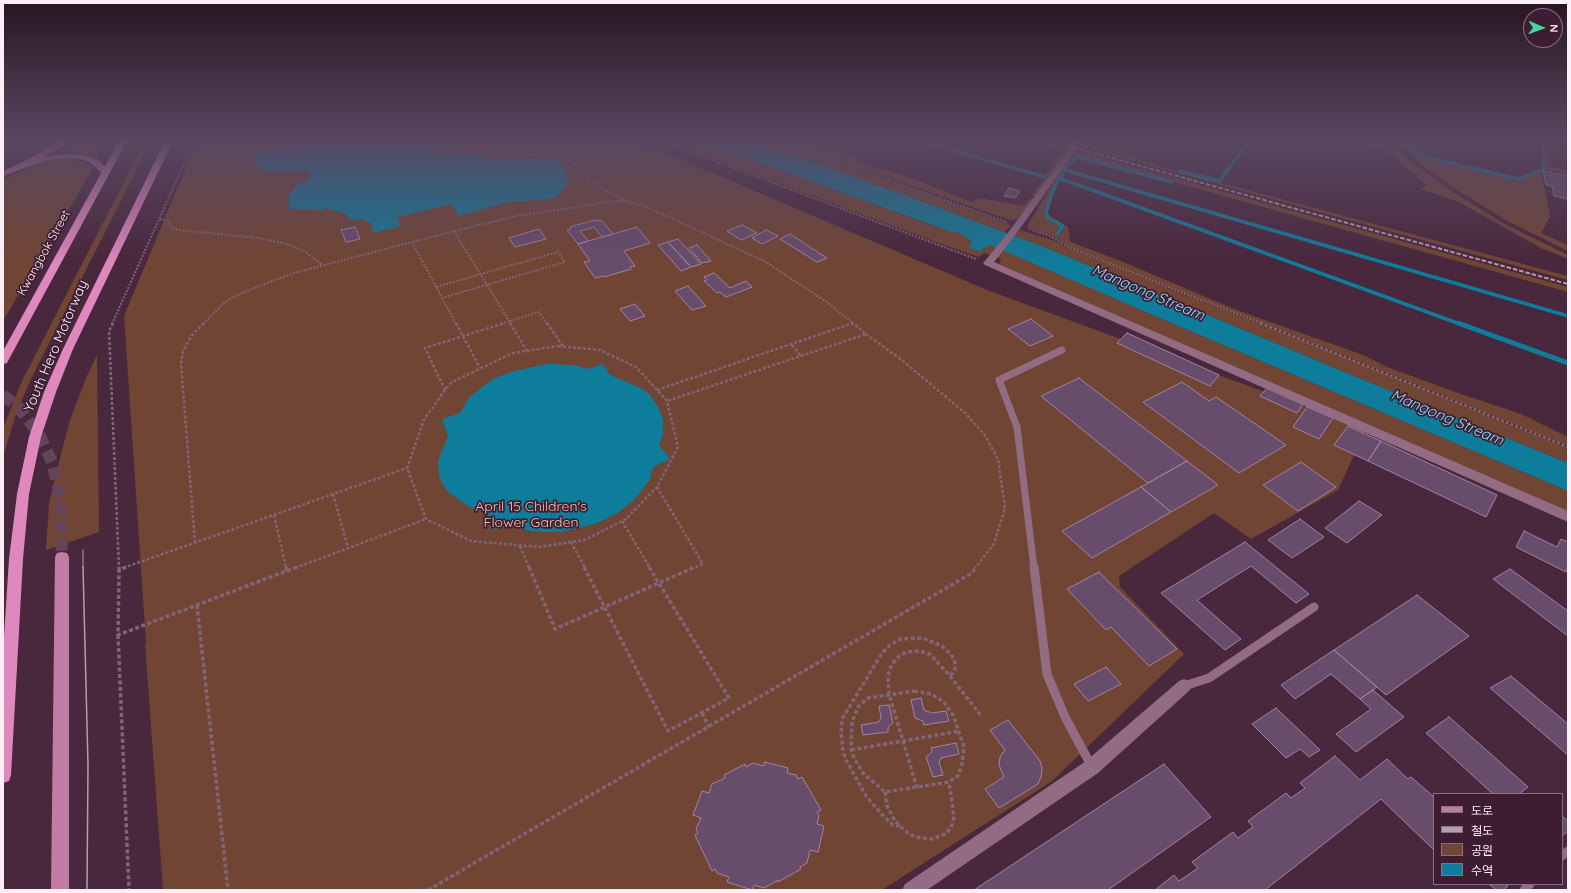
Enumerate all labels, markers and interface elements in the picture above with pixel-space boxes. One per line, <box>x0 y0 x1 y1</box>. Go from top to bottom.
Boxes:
north arrow <box>1523 8 1563 48</box>
text: N <box>1547 24 1561 33</box>
street label: Kwangbok Street <box>15 208 73 298</box>
water label: Mangong Stream <box>1089 261 1207 325</box>
street label: Youth Hero Motorway <box>21 277 91 415</box>
water label: Mangong Stream <box>1388 386 1506 450</box>
park label: April 15 Children's Flower Garden <box>475 499 587 532</box>
legend <box>1433 793 1563 885</box>
text: 도로 <box>1471 803 1493 818</box>
text: 철도 <box>1471 823 1493 838</box>
text: 공원 <box>1471 843 1493 858</box>
text: 수역 <box>1471 863 1493 878</box>

